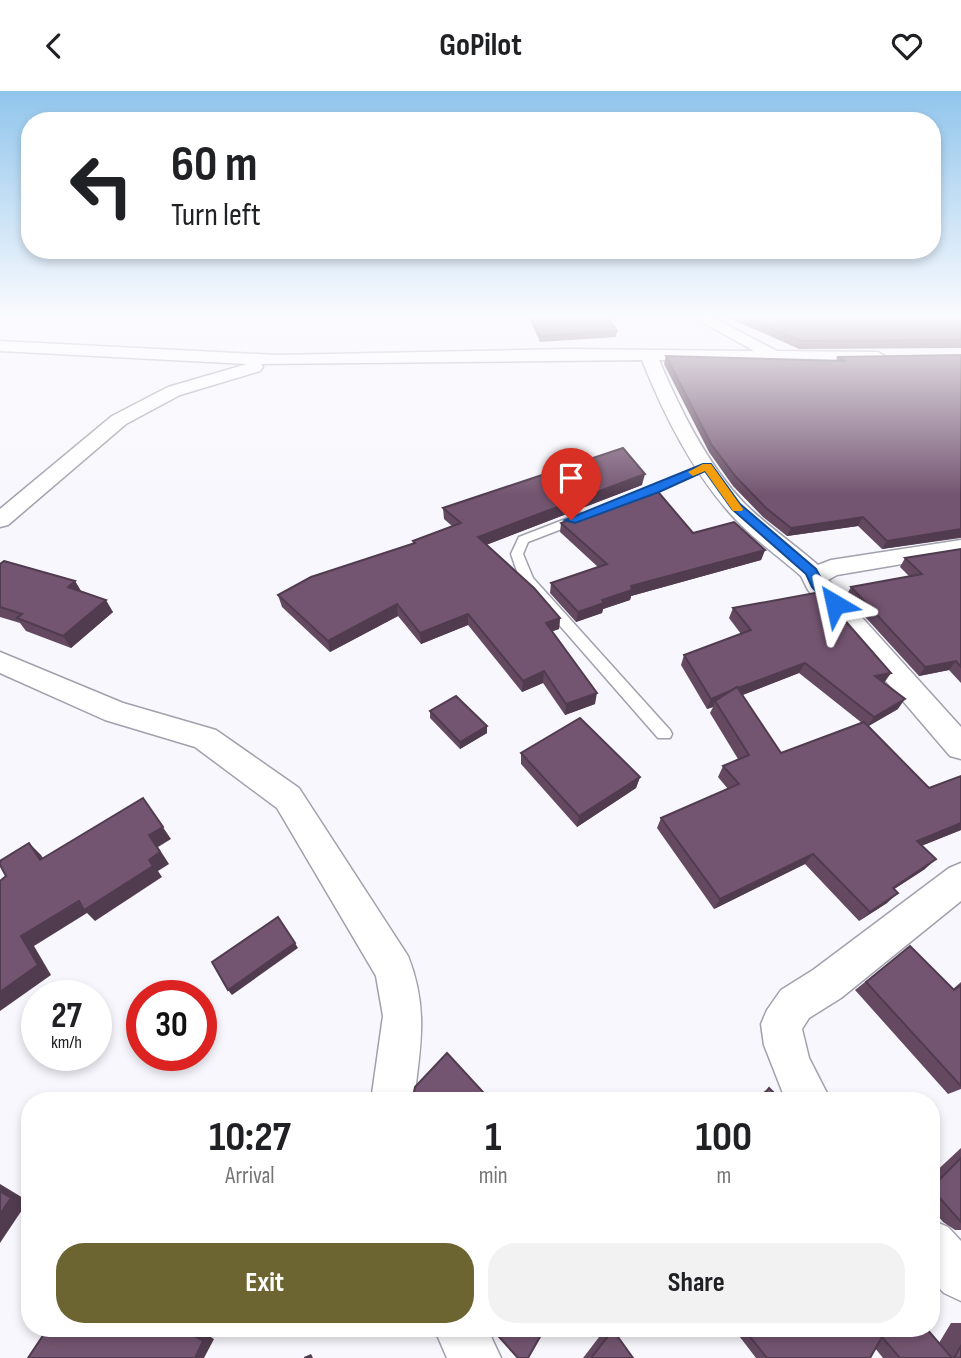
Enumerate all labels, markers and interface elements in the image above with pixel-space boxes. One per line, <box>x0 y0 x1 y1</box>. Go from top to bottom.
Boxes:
text: GoPilot <box>439 26 522 65</box>
icon: back <box>35 27 73 65</box>
icon: heart <box>888 27 926 65</box>
text: 60 m <box>171 136 258 195</box>
icon: left <box>56 140 147 231</box>
text: Turn left <box>171 196 261 235</box>
pin <box>541 448 601 520</box>
icon: arrive <box>552 459 590 497</box>
position arrow <box>798 567 872 641</box>
speed limit sign: 30 <box>126 980 217 1071</box>
text: 27 <box>51 995 82 1038</box>
text: km/h <box>51 1032 82 1053</box>
text: 10:27 <box>209 1112 291 1163</box>
text: 1 <box>485 1112 502 1163</box>
text: 100 <box>696 1112 752 1163</box>
text: Arrival <box>225 1162 275 1190</box>
text: min <box>479 1162 508 1190</box>
text: m <box>716 1162 731 1190</box>
button: Exit <box>56 1243 474 1323</box>
button: Share <box>488 1243 905 1323</box>

